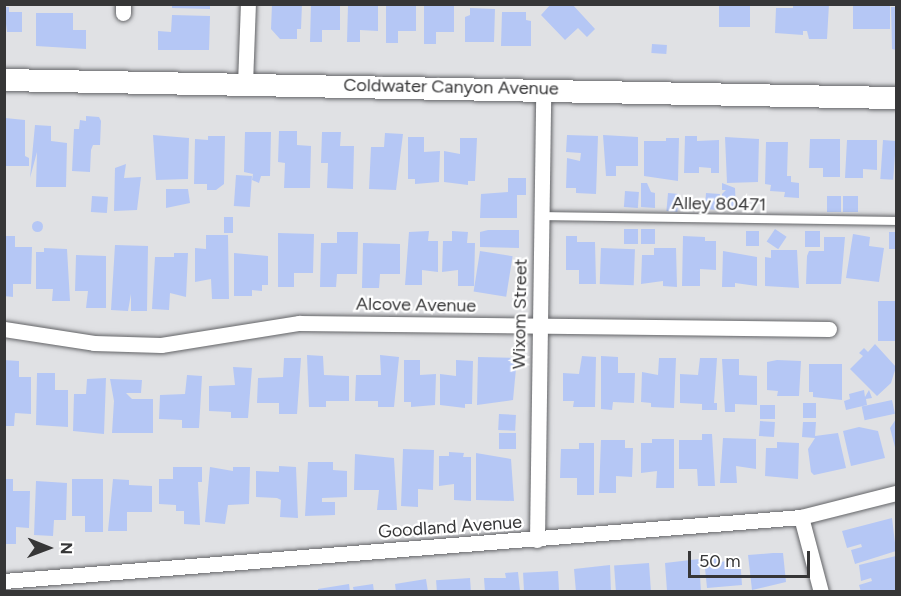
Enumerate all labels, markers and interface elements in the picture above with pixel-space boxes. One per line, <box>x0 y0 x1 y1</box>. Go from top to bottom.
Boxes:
street label: Coldwater Canyon Avenue <box>343 74 559 100</box>
street label: Alley 80471 <box>672 192 766 216</box>
street label: Wixom Street <box>508 259 532 369</box>
street label: Alcove Avenue <box>356 293 476 317</box>
street label: Goodland Avenue <box>377 511 523 543</box>
north arrow <box>18 518 78 578</box>
scale bar <box>691 539 812 577</box>
text: N <box>57 542 76 555</box>
text: 50 m <box>699 550 741 572</box>

